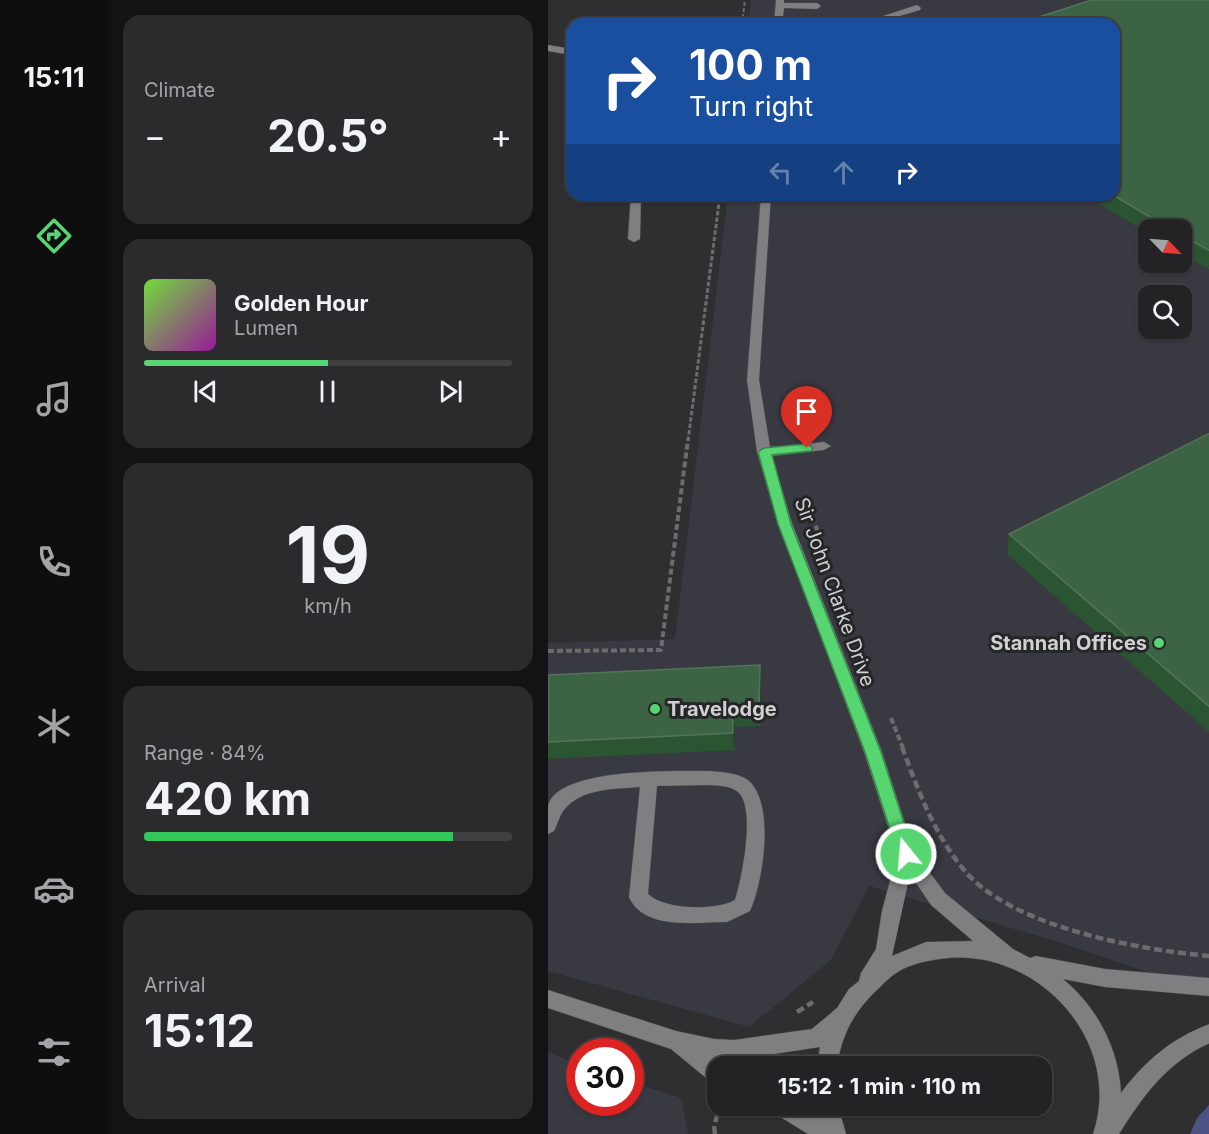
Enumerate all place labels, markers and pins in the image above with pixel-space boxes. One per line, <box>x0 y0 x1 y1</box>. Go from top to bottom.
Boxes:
pin <box>781 386 832 448</box>
place label: Stannah Offices <box>990 631 1147 655</box>
marker: Stannah Offices <box>1152 636 1166 650</box>
place label: Travelodge <box>667 697 777 721</box>
marker: Travelodge <box>648 702 662 716</box>

